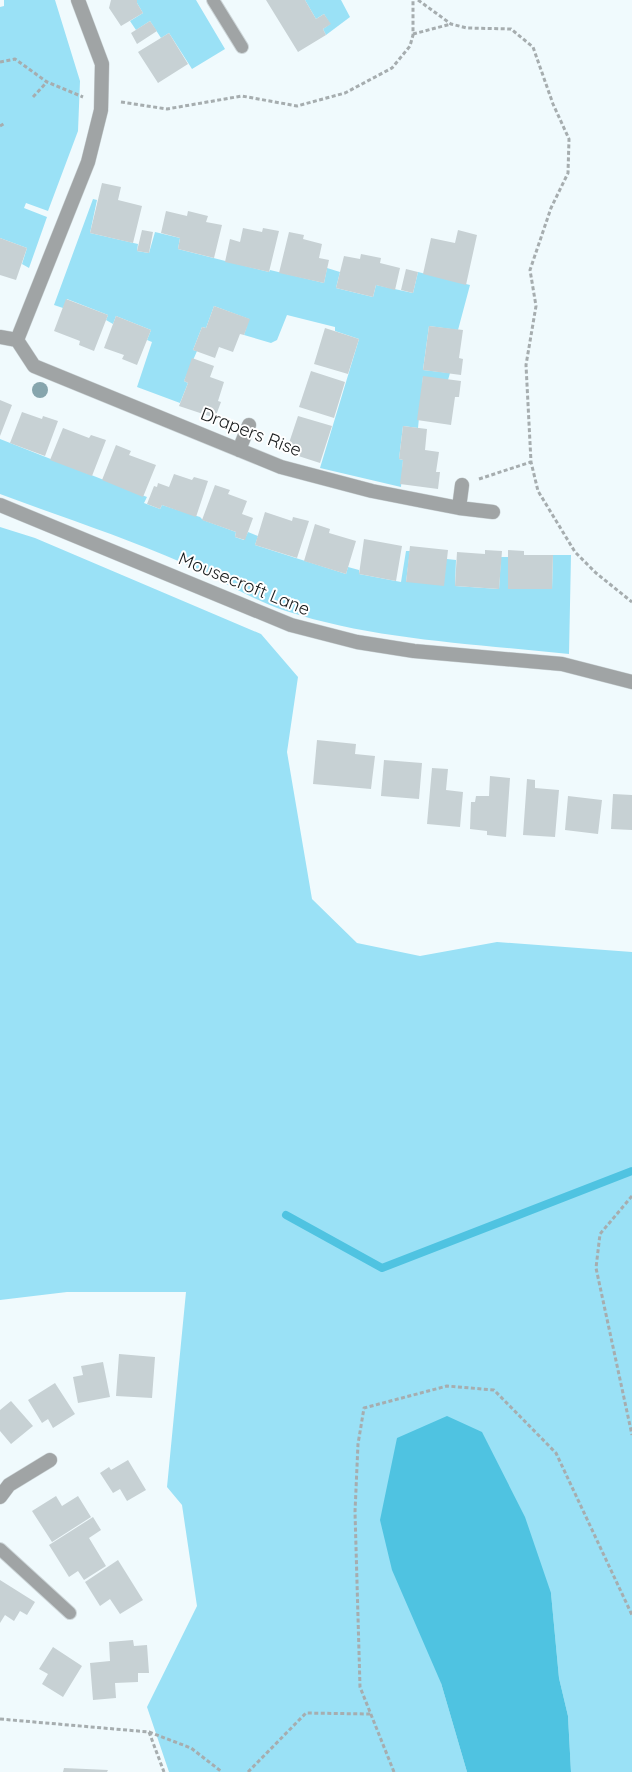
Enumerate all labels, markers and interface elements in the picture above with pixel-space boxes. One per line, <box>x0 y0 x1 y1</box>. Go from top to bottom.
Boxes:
street label: Drapers Rise <box>197 402 305 461</box>
street label: Mousecroft Lane <box>175 547 313 620</box>

